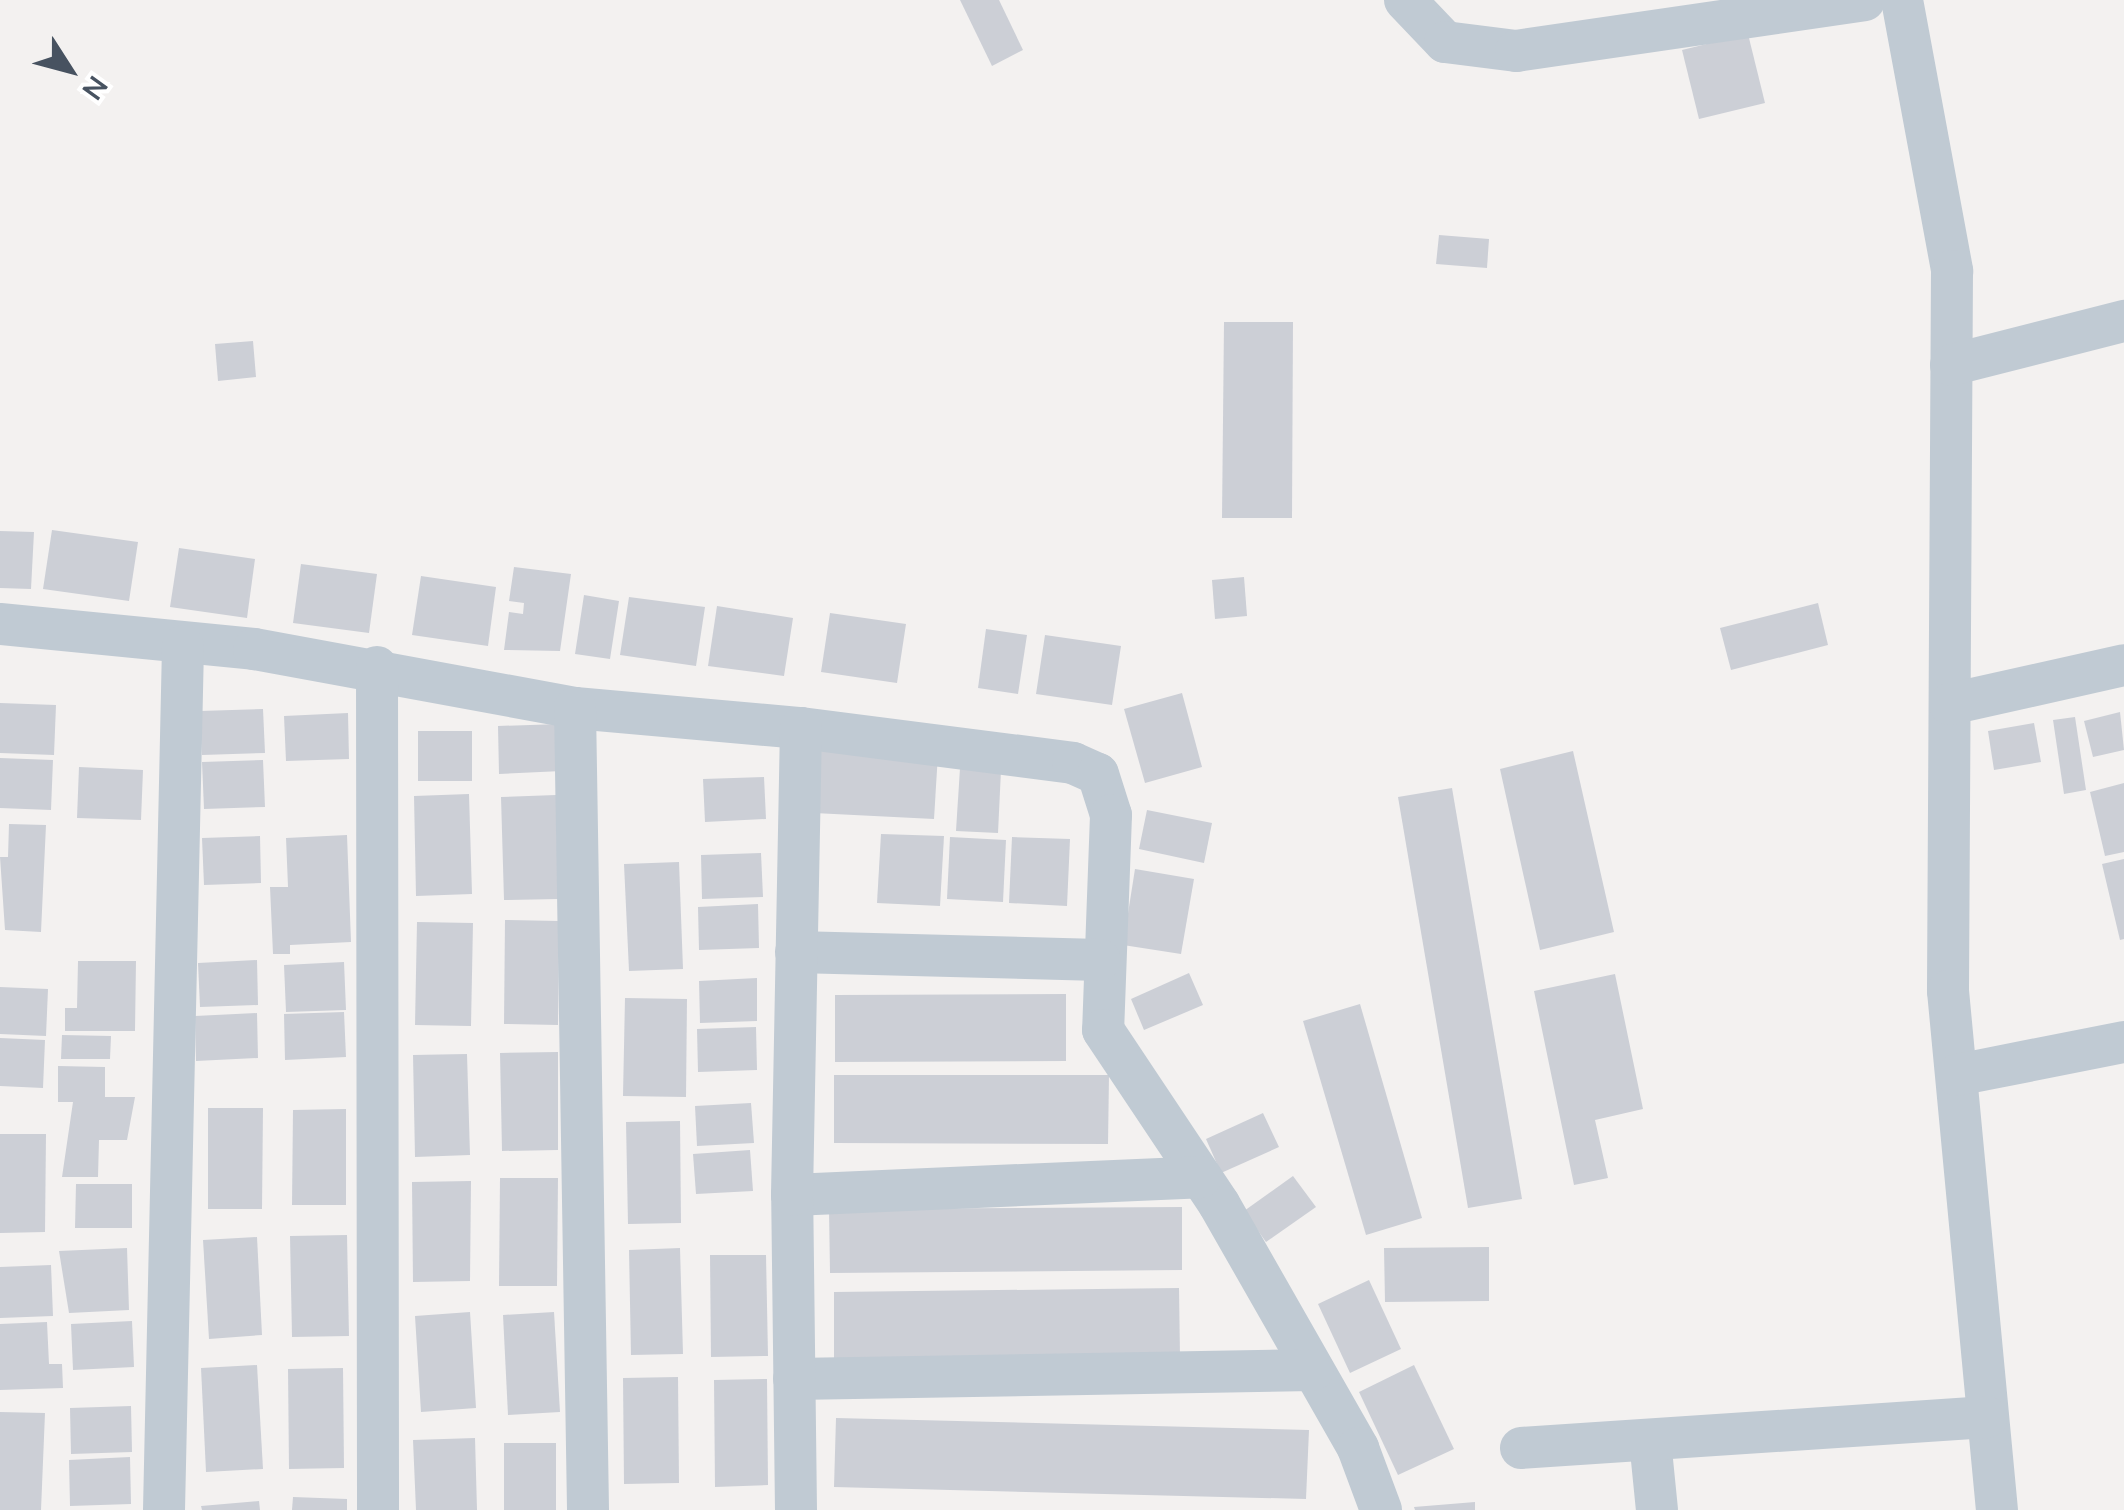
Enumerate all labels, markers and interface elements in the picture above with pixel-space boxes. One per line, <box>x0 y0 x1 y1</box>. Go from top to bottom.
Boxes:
north arrow <box>20 20 120 120</box>
text: N <box>73 68 116 107</box>

